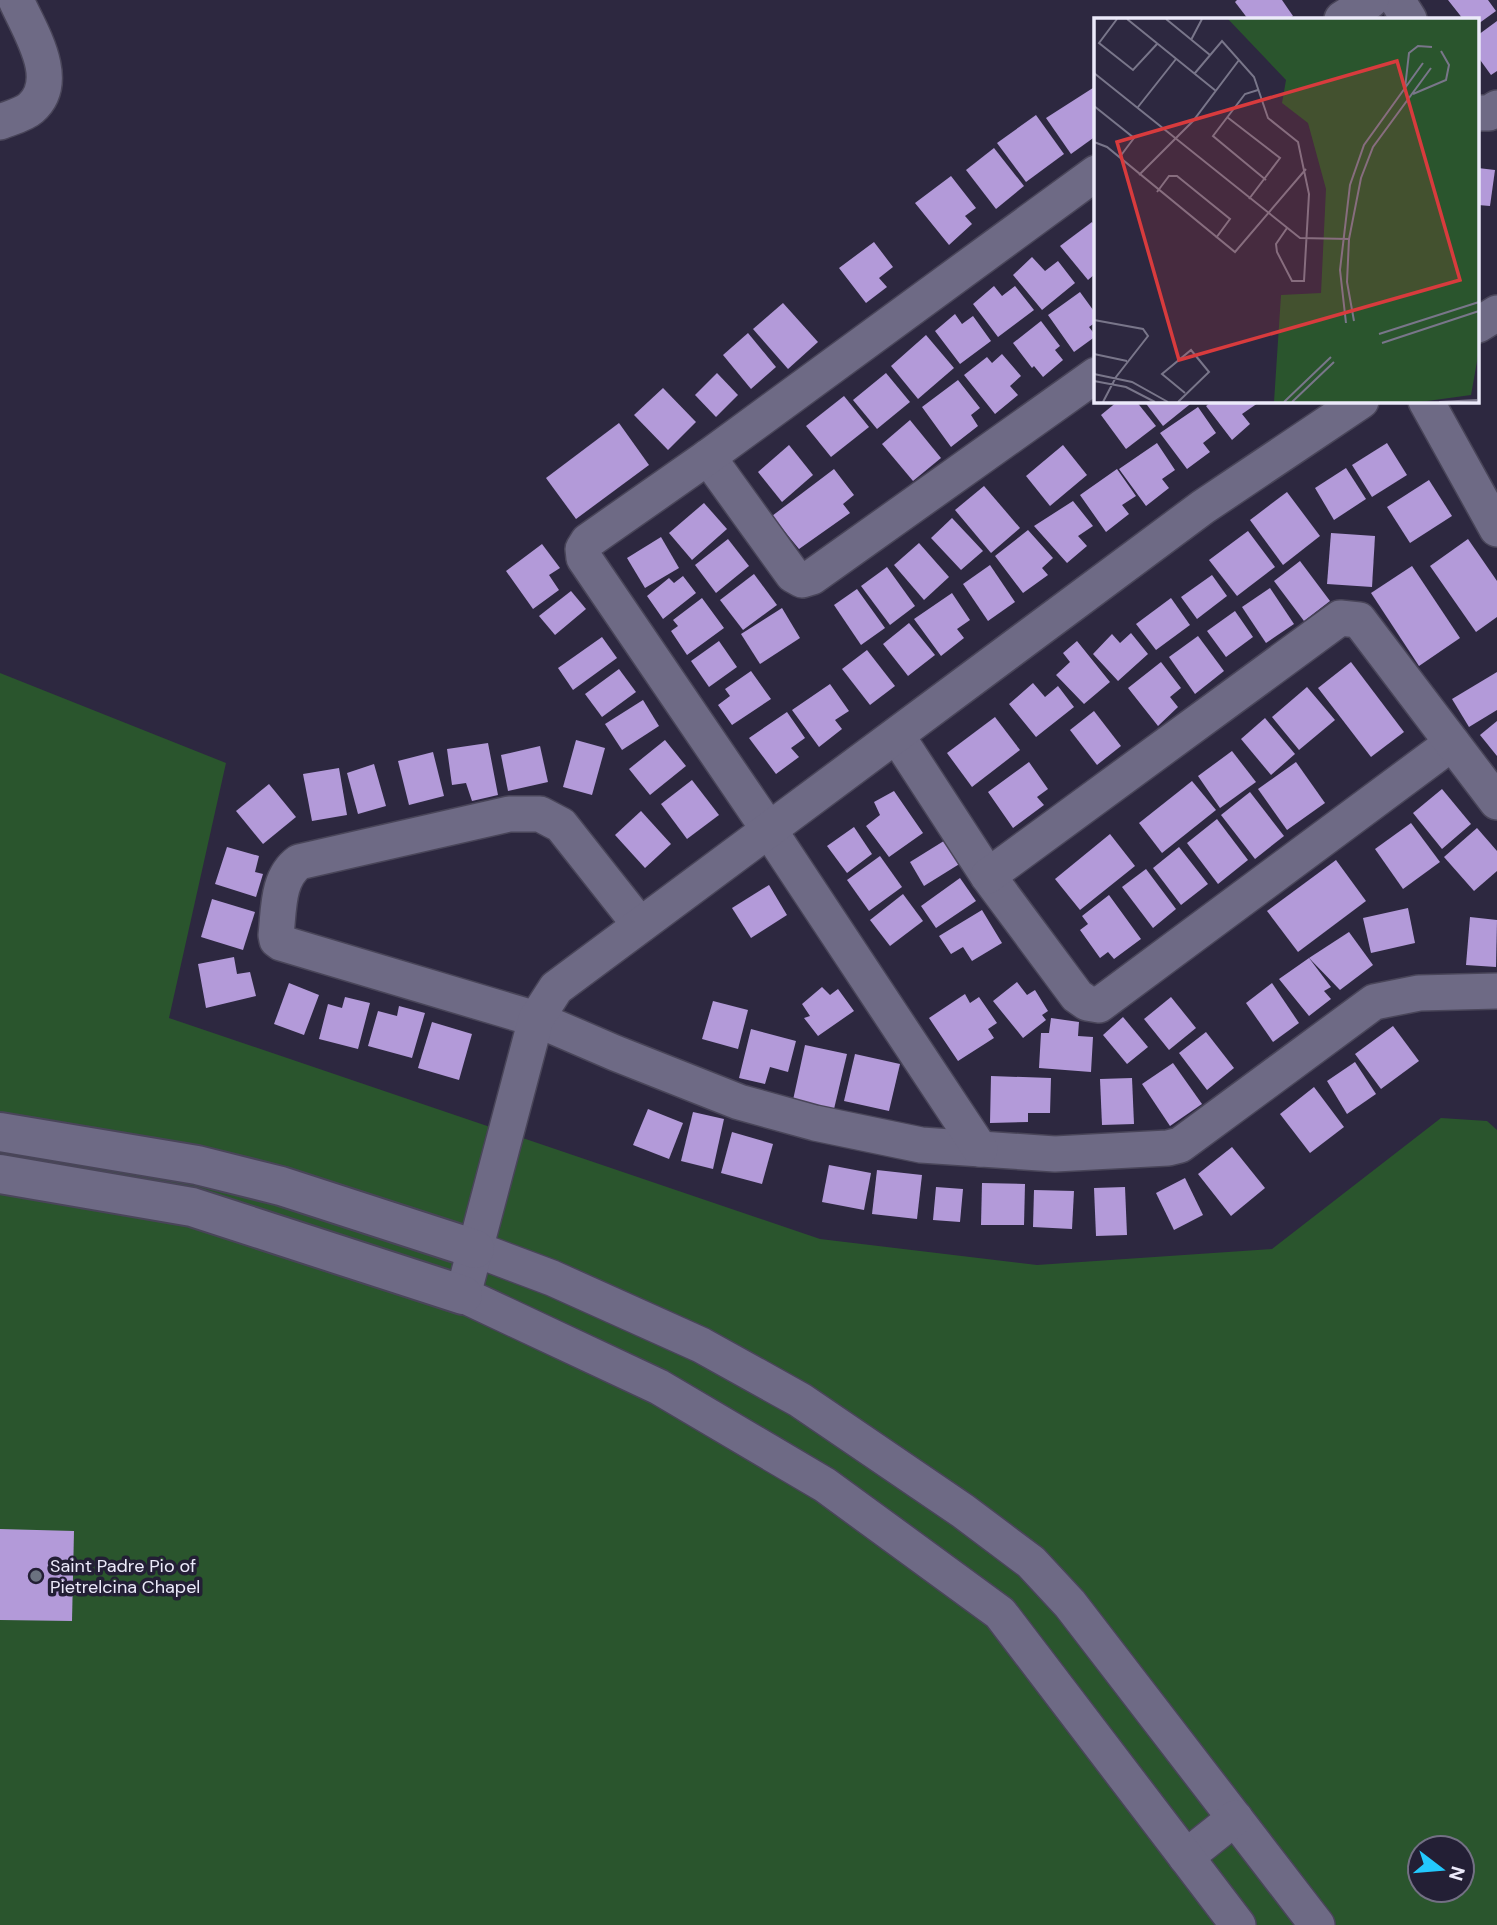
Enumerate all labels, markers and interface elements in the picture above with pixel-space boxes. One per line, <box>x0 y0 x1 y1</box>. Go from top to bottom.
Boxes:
inset map <box>1094 18 1480 402</box>
place label: Saint Padre Pio of Pietrelcina Chapel <box>50 1554 200 1599</box>
marker: Saint Padre Pio of Pietrelcina Chapel <box>28 1568 44 1584</box>
north arrow <box>1406 1834 1476 1904</box>
text: N <box>1443 1863 1471 1884</box>

